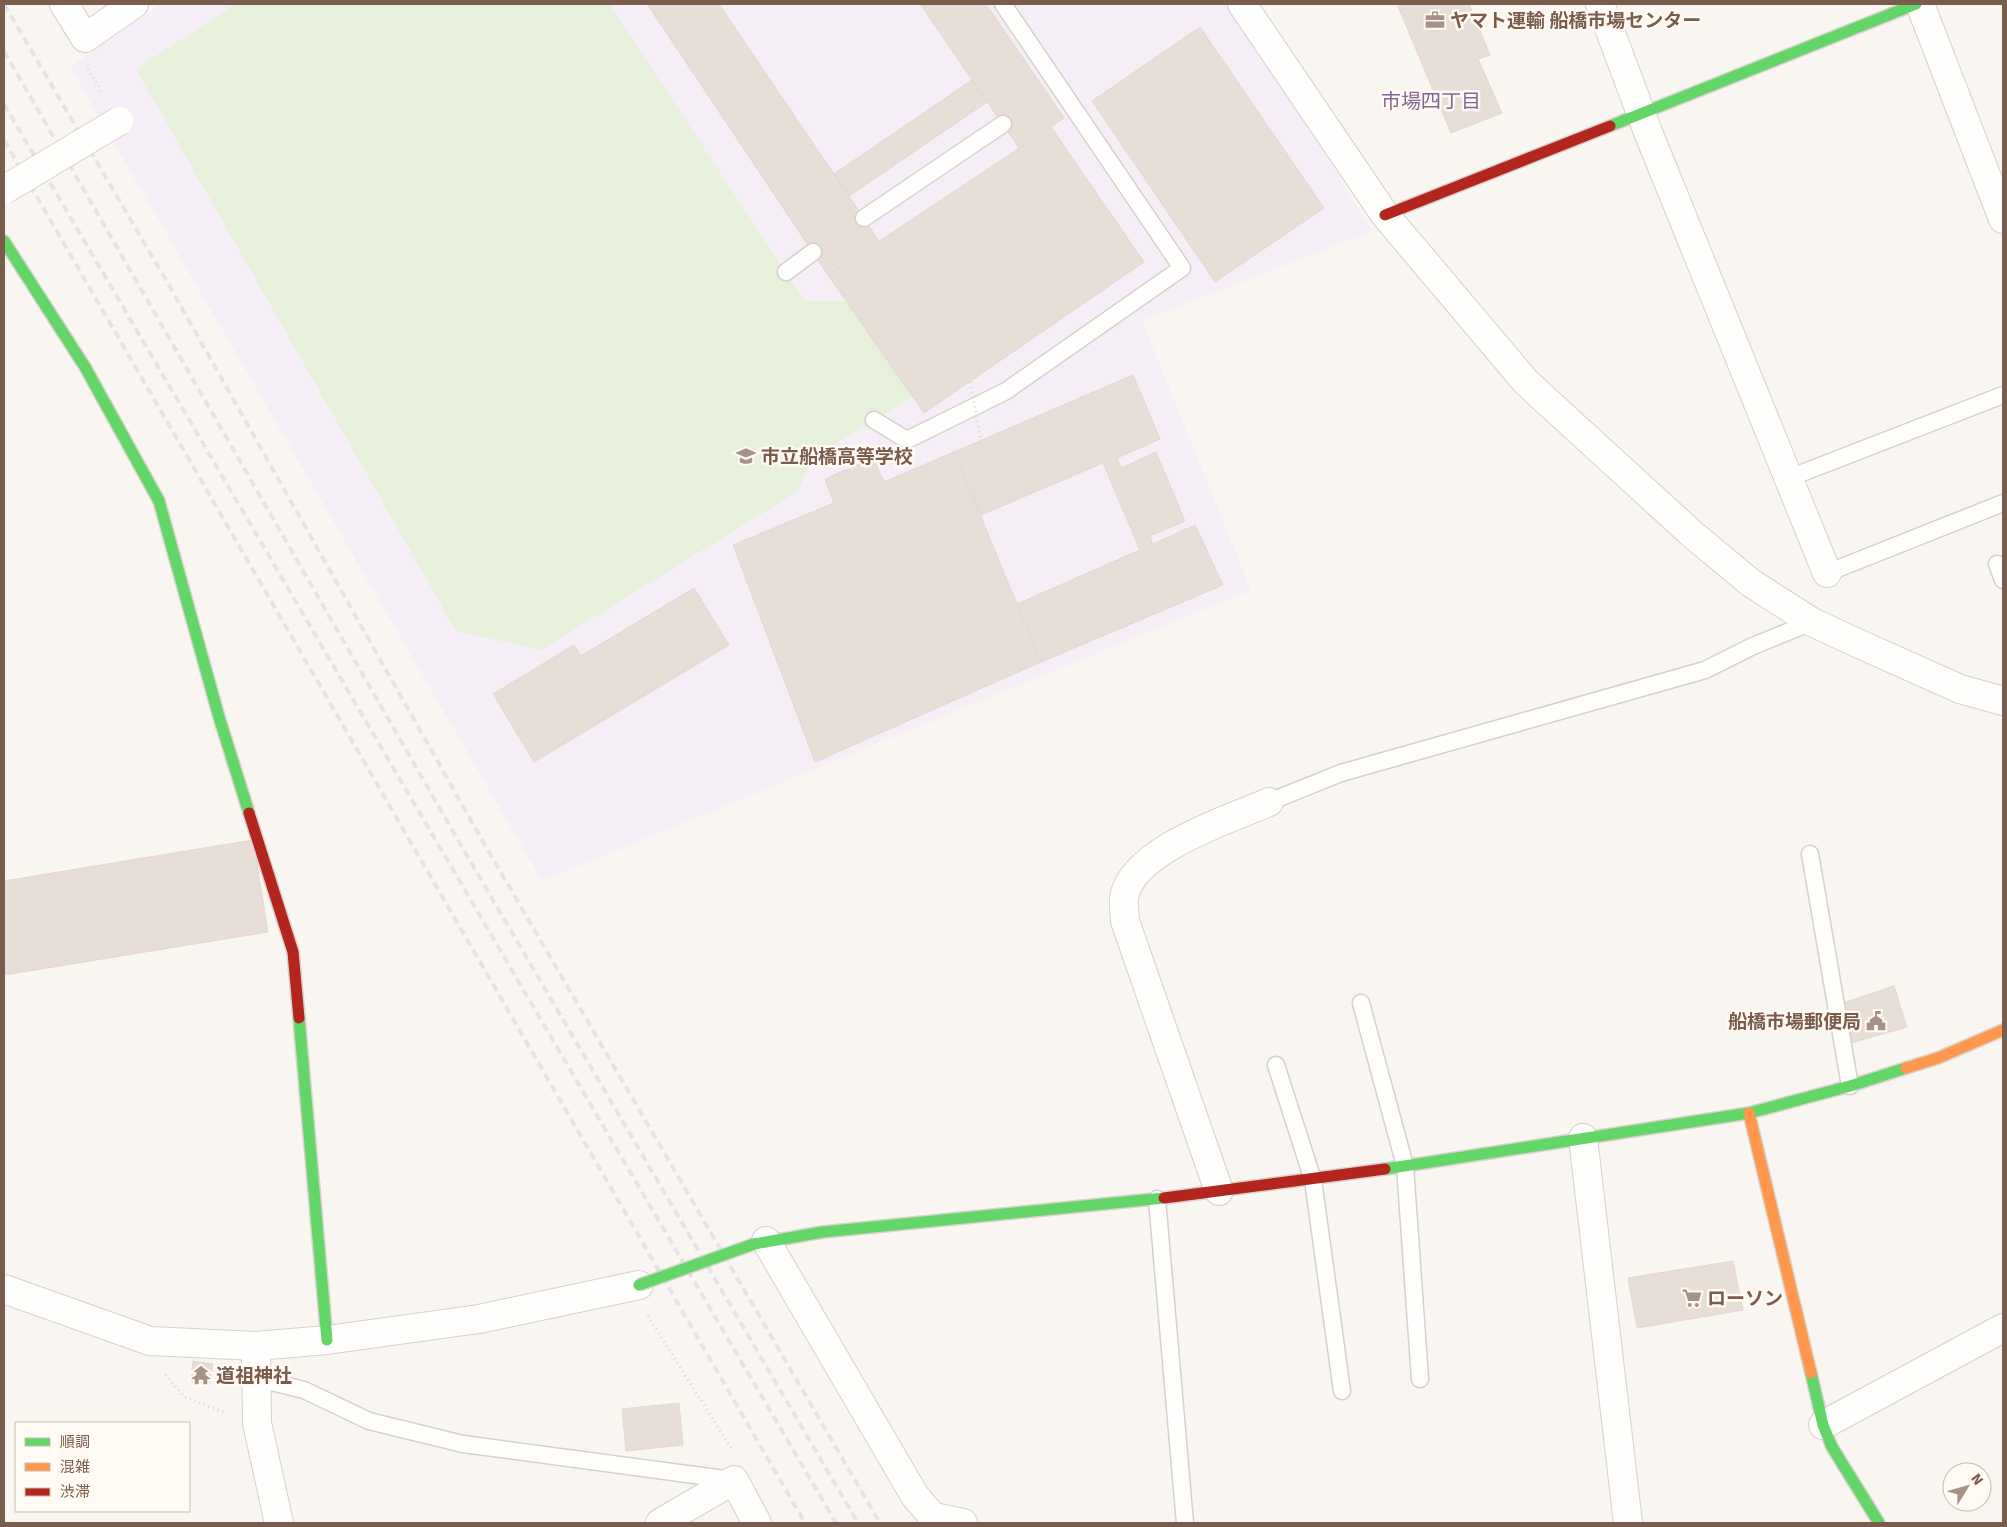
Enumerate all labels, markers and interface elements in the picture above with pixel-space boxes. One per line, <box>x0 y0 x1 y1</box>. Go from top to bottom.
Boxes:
office icon: ヤマト運輸 船橋市場センター <box>1424 9 1446 31</box>
place label: ヤマト運輸 船橋市場センター <box>1450 9 1701 33</box>
district label: 市場四丁目 <box>1381 89 1481 114</box>
school or university icon: 市立船橋高等学校 <box>735 445 757 467</box>
place label: 市立船橋高等学校 <box>761 445 913 469</box>
place label: 船橋市場郵便局 <box>1728 1010 1861 1034</box>
public building icon: 船橋市場郵便局 <box>1865 1010 1887 1032</box>
supermarket icon: ローソン <box>1681 1287 1703 1309</box>
place label: ローソン <box>1707 1287 1783 1311</box>
temple icon: 道祖神社 <box>190 1364 212 1386</box>
place label: 道祖神社 <box>216 1364 292 1388</box>
legend <box>15 1422 190 1512</box>
text: 順調 <box>60 1433 90 1451</box>
text: 混雑 <box>60 1458 90 1476</box>
north arrow <box>1942 1462 1992 1512</box>
text: N <box>1967 1470 1987 1488</box>
text: 渋滞 <box>60 1483 90 1501</box>

